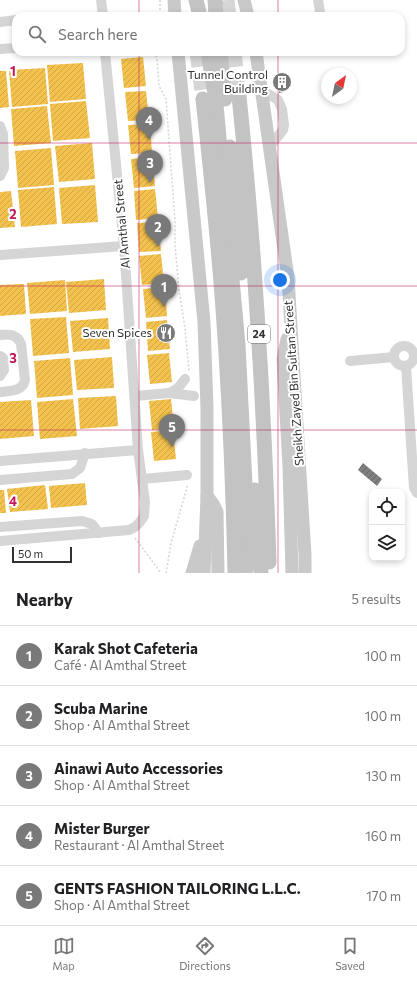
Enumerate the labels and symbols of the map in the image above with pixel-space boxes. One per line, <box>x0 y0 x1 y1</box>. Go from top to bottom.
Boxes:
text: 1 <box>10 63 16 79</box>
place label: Tunnel Control Building <box>187 67 268 95</box>
north arrow <box>321 68 357 104</box>
building icon: Tunnel Control Building <box>271 71 293 93</box>
pin: 4 <box>136 107 162 140</box>
pin: 3 <box>137 150 163 183</box>
street label: Al Amthal Street <box>110 179 132 269</box>
text: 2 <box>9 206 17 222</box>
pin: 2 <box>145 214 171 247</box>
your location <box>270 270 290 290</box>
pin: 1 <box>151 274 177 307</box>
street label: Sheikh Zayed Bin Sultan Street <box>280 300 306 466</box>
restaurant icon: Seven Spices <box>155 322 177 344</box>
place label: Seven Spices <box>82 325 152 339</box>
road number: 24 <box>248 325 270 343</box>
text: 3 <box>9 350 17 366</box>
pin: 5 <box>159 414 185 447</box>
text: 4 <box>9 493 17 509</box>
scale bar <box>12 545 72 564</box>

